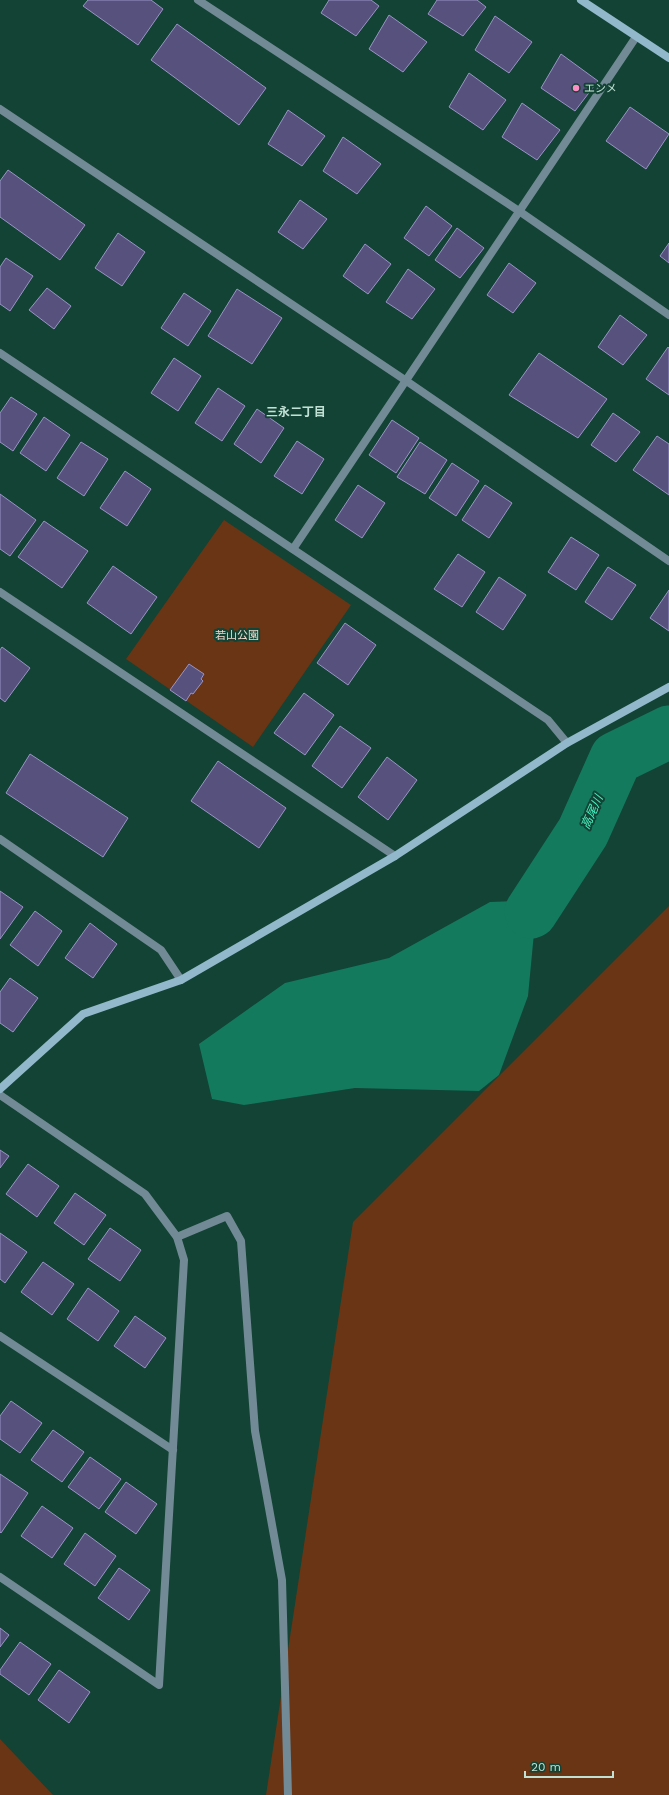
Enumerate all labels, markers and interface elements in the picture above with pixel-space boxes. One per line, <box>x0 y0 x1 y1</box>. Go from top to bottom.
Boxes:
place label: エンメ <box>584 82 617 95</box>
marker: エンメ <box>571 83 581 93</box>
district label: 三永二丁目 <box>266 405 326 419</box>
park label: 若山公園 <box>215 629 259 642</box>
water label: 高尾川 <box>578 791 607 831</box>
scale bar <box>525 1753 613 1779</box>
text: 20 m <box>531 1760 561 1774</box>

